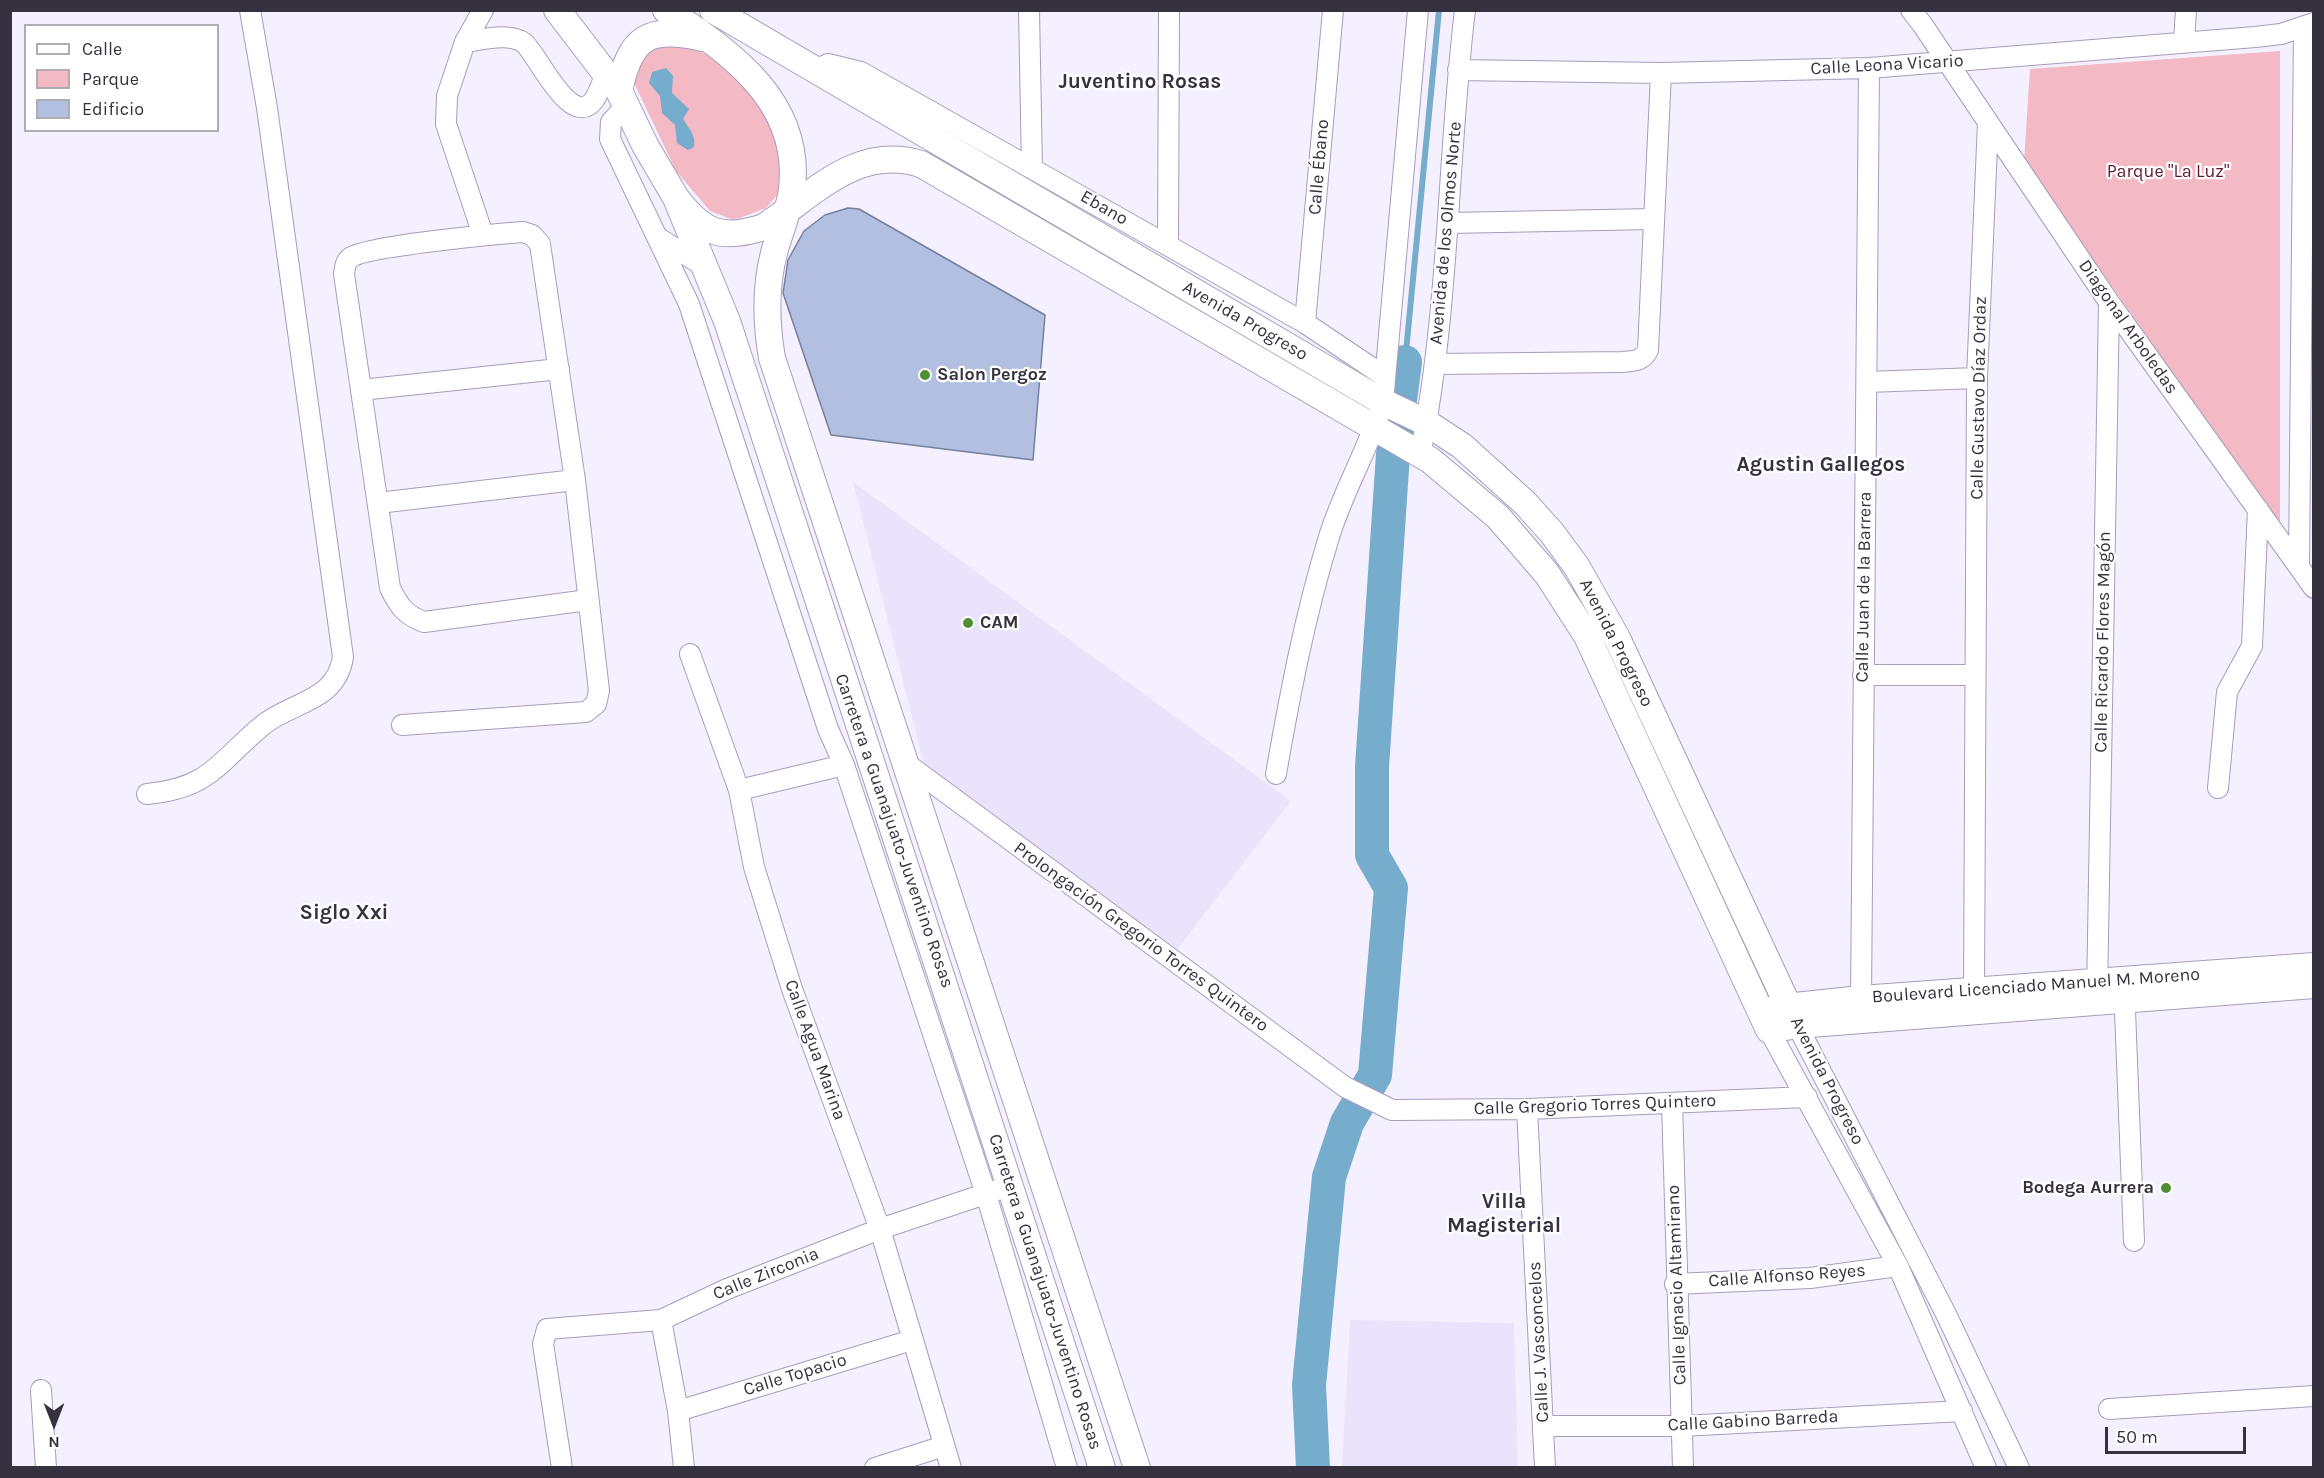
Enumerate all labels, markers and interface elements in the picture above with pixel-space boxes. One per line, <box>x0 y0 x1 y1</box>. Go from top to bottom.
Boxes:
legend <box>24 24 219 132</box>
text: Calle <box>82 38 122 60</box>
street label: Calle Leona Vicario <box>1810 50 1964 80</box>
text: Parque <box>82 68 139 90</box>
district label: Juventino Rosas <box>1059 69 1221 95</box>
text: Edificio <box>82 98 144 120</box>
street label: Calle Ébano <box>1304 118 1334 216</box>
street label: Avenida de los Olmos Norte <box>1425 121 1467 345</box>
park label: Parque "La Luz" <box>2107 161 2229 183</box>
street label: Ebano <box>1076 186 1132 230</box>
street label: Diagonal Arboledas <box>2074 256 2182 398</box>
street label: Avenida Progreso <box>1179 276 1311 366</box>
street label: Calle Gustavo Díaz Ordaz <box>1966 296 1992 500</box>
place label: Salon Pergoz <box>937 364 1047 386</box>
marker: Salon Pergoz <box>918 368 932 382</box>
district label: Agustin Gallegos <box>1737 452 1905 478</box>
street label: Calle Juan de la Barrera <box>1852 491 1876 683</box>
street label: Calle Ricardo Flores Magón <box>2090 531 2116 753</box>
street label: Avenida Progreso <box>1574 575 1658 711</box>
place label: CAM <box>980 612 1018 634</box>
marker: CAM <box>961 616 975 630</box>
street label: Carretera a Guanajuato-Juventino Rosas <box>830 671 958 991</box>
street label: Prolongación Gregorio Torres Quintero <box>1009 837 1273 1037</box>
district label: Siglo Xxi <box>300 900 388 926</box>
street label: Boulevard Licenciado Manuel M. Moreno <box>1871 964 2201 1008</box>
street label: Calle Agua Marina <box>780 977 850 1123</box>
street label: Avenida Progreso <box>1785 1013 1869 1149</box>
street label: Calle Gregorio Torres Quintero <box>1473 1090 1717 1120</box>
street label: Carretera a Guanajuato-Juventino Rosas <box>984 1131 1106 1453</box>
place label: Bodega Aurrera <box>2022 1177 2154 1199</box>
marker: Bodega Aurrera <box>2159 1181 2173 1195</box>
street label: Calle Ignacio Altamirano <box>1663 1184 1691 1386</box>
district label: Villa Magisterial <box>1447 1189 1561 1239</box>
street label: Calle Zirconia <box>710 1243 822 1305</box>
street label: Calle Alfonso Reyes <box>1708 1260 1866 1292</box>
street label: Calle J. Vasconcelos <box>1524 1261 1554 1423</box>
street label: Calle Topacio <box>741 1349 849 1401</box>
north arrow <box>24 1394 84 1454</box>
street label: Calle Gabino Barreda <box>1667 1406 1839 1436</box>
scale bar <box>2108 1415 2249 1453</box>
text: 50 m <box>2116 1426 2158 1448</box>
text: N <box>48 1433 60 1452</box>

